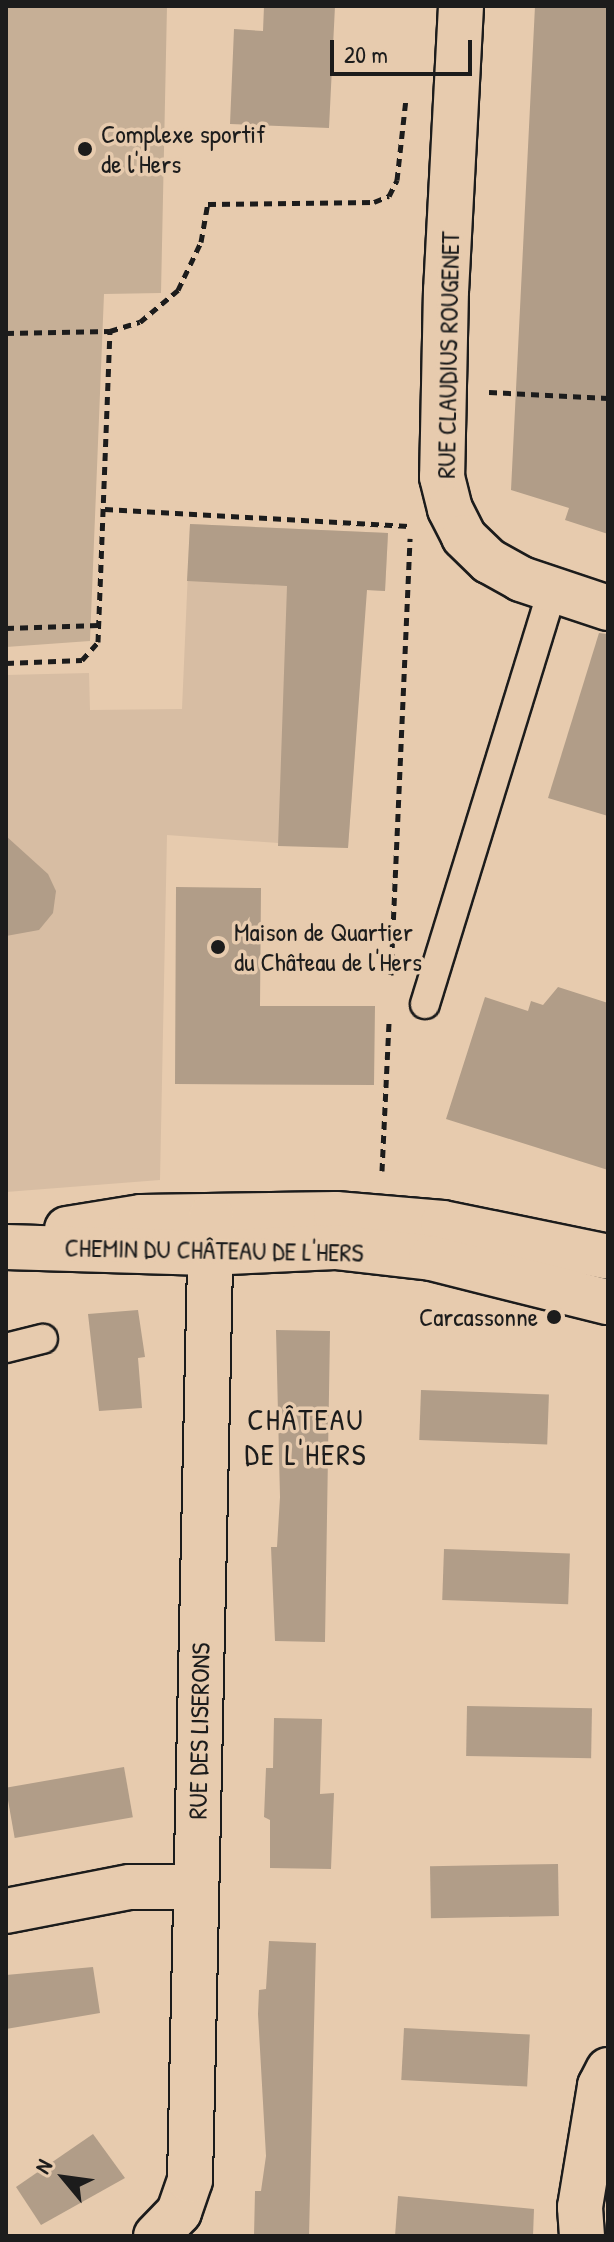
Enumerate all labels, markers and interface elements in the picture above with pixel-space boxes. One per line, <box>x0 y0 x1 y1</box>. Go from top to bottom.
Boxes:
scale bar <box>334 24 476 74</box>
text: 20 m <box>344 38 388 70</box>
place label: Complexe sportif de l'Hers <box>101 118 266 180</box>
marker: Complexe sportif de l'Hers <box>76 140 94 158</box>
street label: RUE CLAUDIUS ROUGENET <box>430 231 466 479</box>
place label: Maison de Quartier du Château de l'Hers <box>234 916 422 978</box>
marker: Maison de Quartier du Château de l'Hers <box>209 938 227 956</box>
street label: CHEMIN DU CHÂTEAU DE L'HERS <box>64 1232 364 1268</box>
place label: Carcassonne <box>419 1301 538 1333</box>
marker: Carcassonne <box>545 1308 563 1326</box>
district label: CHÂTEAU DE L'HERS <box>244 1401 368 1472</box>
street label: RUE DES LISERONS <box>182 1642 216 1820</box>
north arrow <box>24 2138 104 2218</box>
text: N <box>27 2154 59 2179</box>

